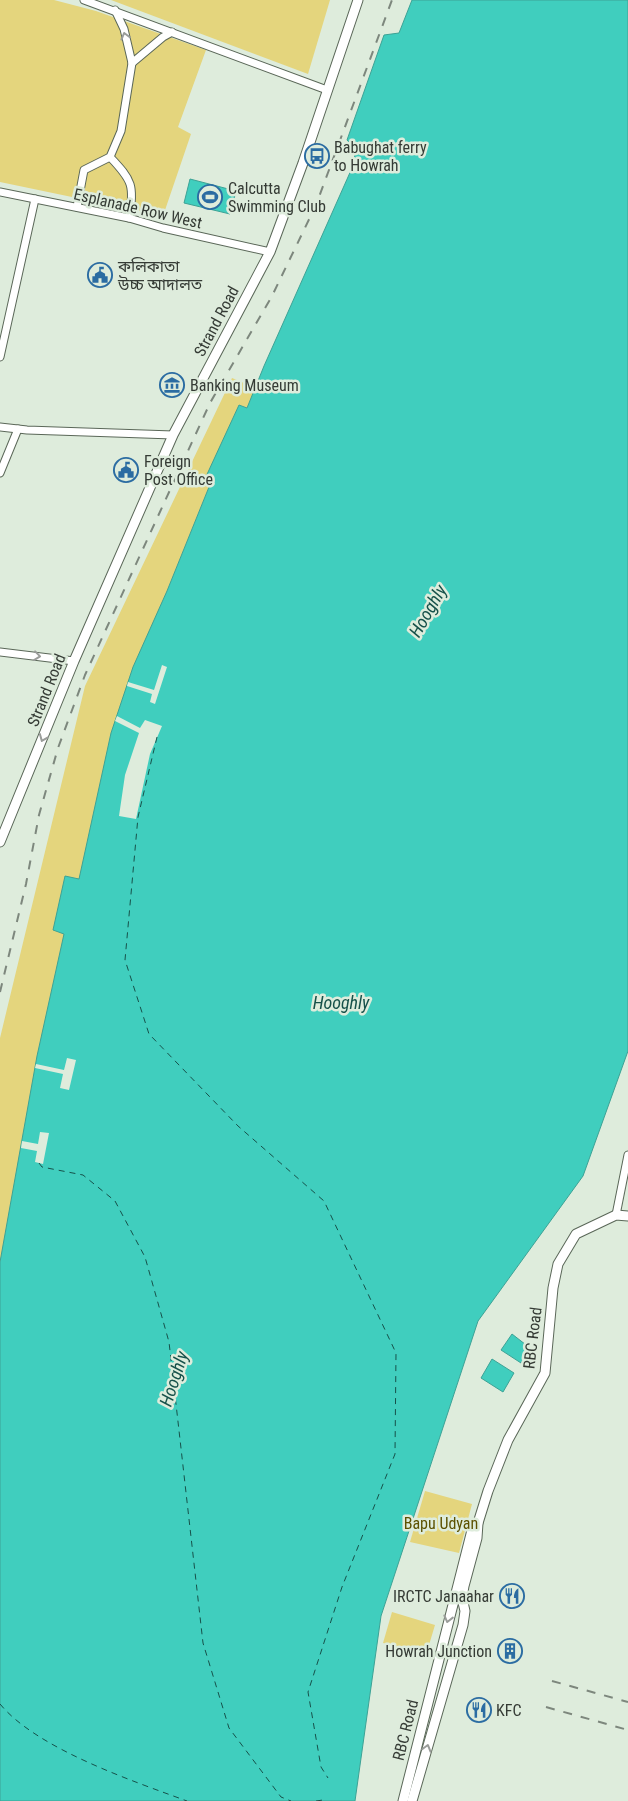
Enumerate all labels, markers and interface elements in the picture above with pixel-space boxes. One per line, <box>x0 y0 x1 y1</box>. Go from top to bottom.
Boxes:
one-way arrow <box>121 32 131 40</box>
place label: Babughat ferry to Howrah <box>334 138 427 175</box>
bus stop icon: Babughat ferry to Howrah <box>304 143 330 169</box>
place label: Calcutta Swimming Club <box>228 179 326 216</box>
street label: Esplanade Row West <box>72 184 204 233</box>
sports icon: Calcutta Swimming Club <box>197 184 223 210</box>
place label: কলিকাতা উচ্চ আদালত <box>117 257 203 294</box>
public building icon: কলিকাতা উচ্চ আদালত <box>87 262 113 288</box>
street label: Strand Road <box>190 283 243 360</box>
museum icon: Banking Museum <box>159 372 185 398</box>
place label: Banking Museum <box>190 376 299 395</box>
place label: Foreign Post Office <box>144 452 213 489</box>
public building icon: Foreign Post Office <box>113 457 139 483</box>
water label: Hooghly <box>404 580 451 641</box>
one-way arrow <box>34 650 42 661</box>
street label: Strand Road <box>23 651 70 729</box>
one-way arrow <box>38 733 49 742</box>
water label: Hooghly <box>313 992 370 1013</box>
street label: RBC Road <box>519 1306 546 1370</box>
water label: Hooghly <box>155 1348 192 1409</box>
park label: Bapu Udyan <box>404 1514 478 1533</box>
restaurant icon: IRCTC Janaahar <box>499 1583 525 1609</box>
place label: IRCTC Janaahar <box>393 1587 494 1606</box>
one-way arrow <box>443 1614 454 1623</box>
building icon: Howrah Junction <box>497 1638 523 1664</box>
place label: Howrah Junction <box>385 1642 492 1661</box>
restaurant icon: KFC <box>466 1697 492 1723</box>
street label: RBC Road <box>389 1698 422 1763</box>
place label: KFC <box>496 1701 522 1720</box>
one-way arrow <box>422 1745 432 1753</box>

